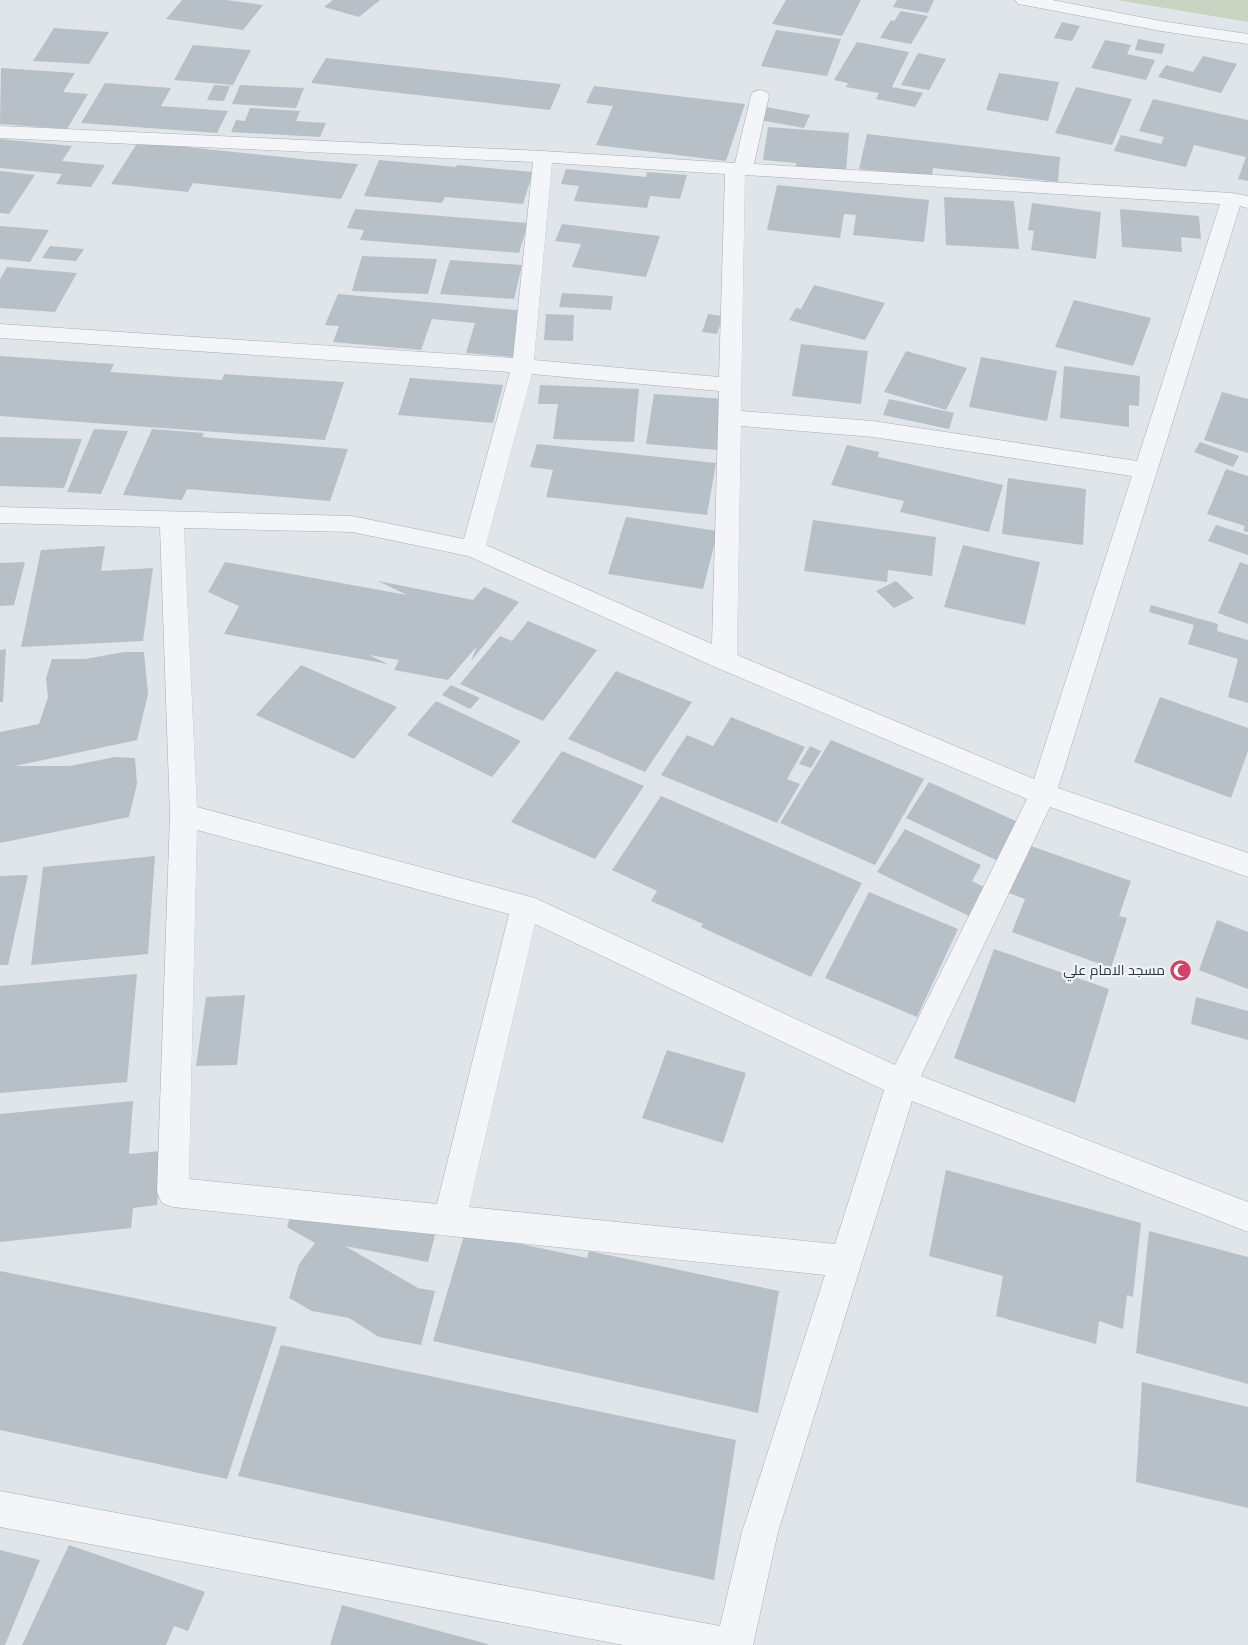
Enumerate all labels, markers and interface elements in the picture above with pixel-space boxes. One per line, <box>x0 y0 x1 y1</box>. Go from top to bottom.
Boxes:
mosque icon: مسجد الامام علي <box>1169 958 1193 982</box>
place label: مسجد الامام علي <box>1063 961 1165 982</box>

